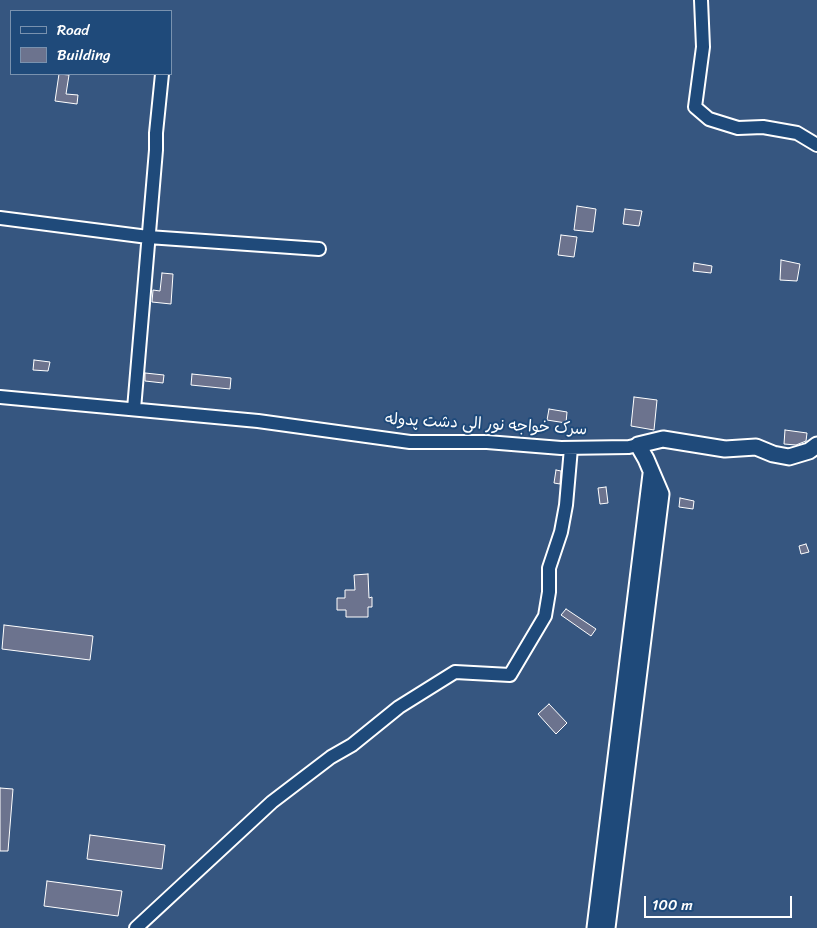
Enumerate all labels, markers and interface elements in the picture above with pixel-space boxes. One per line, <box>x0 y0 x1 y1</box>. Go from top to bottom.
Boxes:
legend <box>10 10 172 75</box>
text: Road <box>57 17 89 43</box>
text: Building <box>57 42 111 68</box>
street label: سرک خواجه نور الی دشت پدوله <box>384 410 588 440</box>
scale bar <box>647 886 794 918</box>
text: 100 m <box>652 892 693 918</box>

